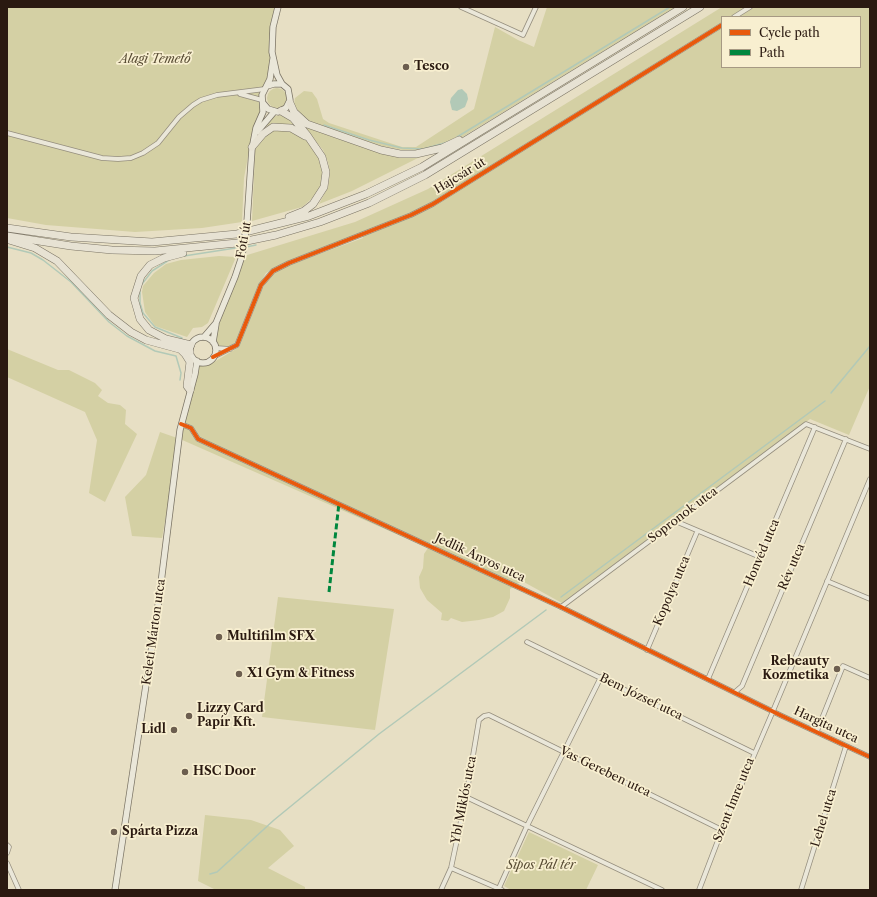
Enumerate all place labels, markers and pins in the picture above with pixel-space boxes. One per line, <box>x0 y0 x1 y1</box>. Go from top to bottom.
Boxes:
place label: Tesco <box>414 60 449 74</box>
marker: Tesco <box>401 62 411 72</box>
place label: Multifilm SFX <box>227 630 315 644</box>
marker: Multifilm SFX <box>214 632 224 642</box>
place label: Rebeauty Kozmetika <box>762 655 829 683</box>
marker: Rebeauty Kozmetika <box>832 664 842 674</box>
place label: X1 Gym & Fitness <box>247 667 355 681</box>
marker: X1 Gym & Fitness <box>234 669 244 679</box>
place label: Lizzy Card Papír Kft. <box>197 702 264 730</box>
marker: Lizzy Card Papír Kft. <box>184 711 194 721</box>
place label: Lidl <box>141 723 166 737</box>
marker: Lidl <box>169 725 179 735</box>
place label: HSC Door <box>193 765 256 779</box>
marker: HSC Door <box>180 767 190 777</box>
place label: Spárta Pizza <box>122 825 198 839</box>
marker: Spárta Pizza <box>109 827 119 837</box>

